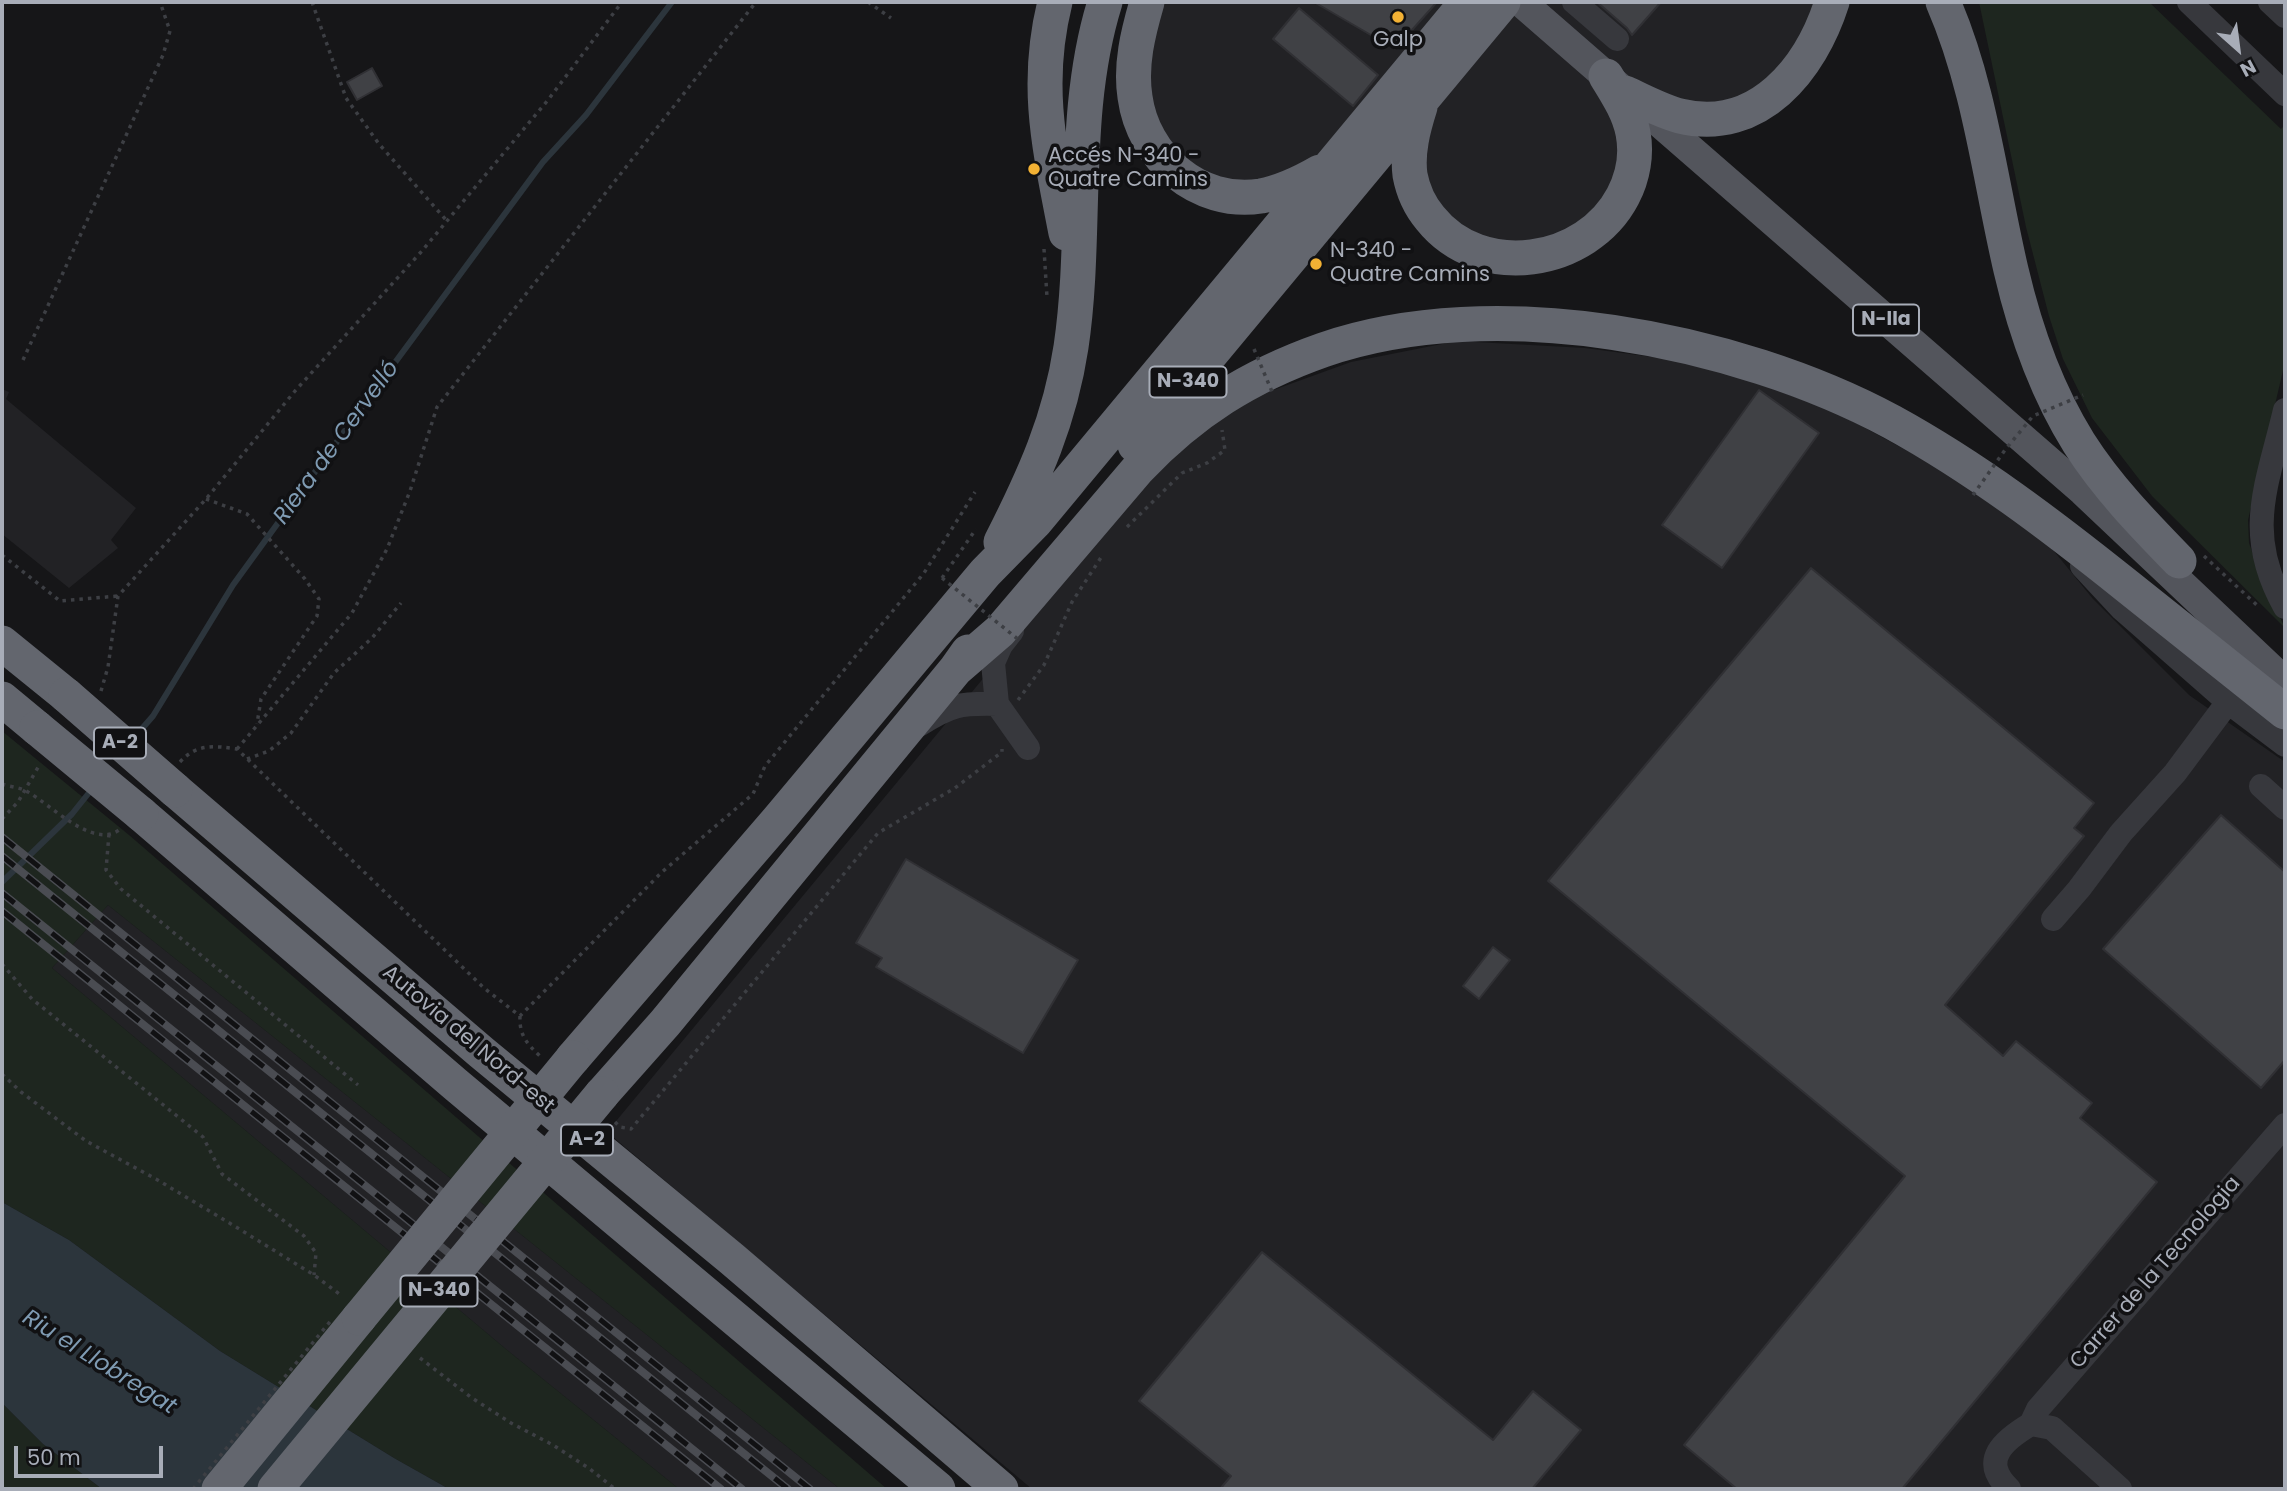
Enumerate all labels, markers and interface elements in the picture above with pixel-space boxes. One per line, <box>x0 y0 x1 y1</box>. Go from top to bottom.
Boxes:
marker: Galp <box>1390 9 1406 25</box>
north arrow <box>2203 14 2273 84</box>
place label: Galp <box>1373 28 1423 54</box>
text: N <box>2235 53 2261 83</box>
place label: Accés N-340 - Quatre Camins <box>1048 144 1208 194</box>
marker: Accés N-340 - Quatre Camins <box>1026 161 1042 177</box>
place label: N-340 - Quatre Camins <box>1330 239 1490 289</box>
marker: N-340 - Quatre Camins <box>1308 256 1324 272</box>
road number: N-IIa <box>1853 304 1919 336</box>
water label: Riera de Cervelló <box>268 356 406 530</box>
road number: N-340 <box>1150 366 1226 398</box>
road number: A-2 <box>94 728 146 758</box>
street label: Autovia del Nord-est <box>377 961 559 1119</box>
road number: A-2 <box>561 1124 613 1156</box>
street label: Carrer de la Tecnologia <box>2066 1172 2246 1374</box>
road number: N-340 <box>400 1275 478 1306</box>
water label: Riu el Llobregat <box>17 1305 181 1421</box>
scale bar <box>18 1432 166 1476</box>
text: 50 m <box>27 1443 81 1472</box>

